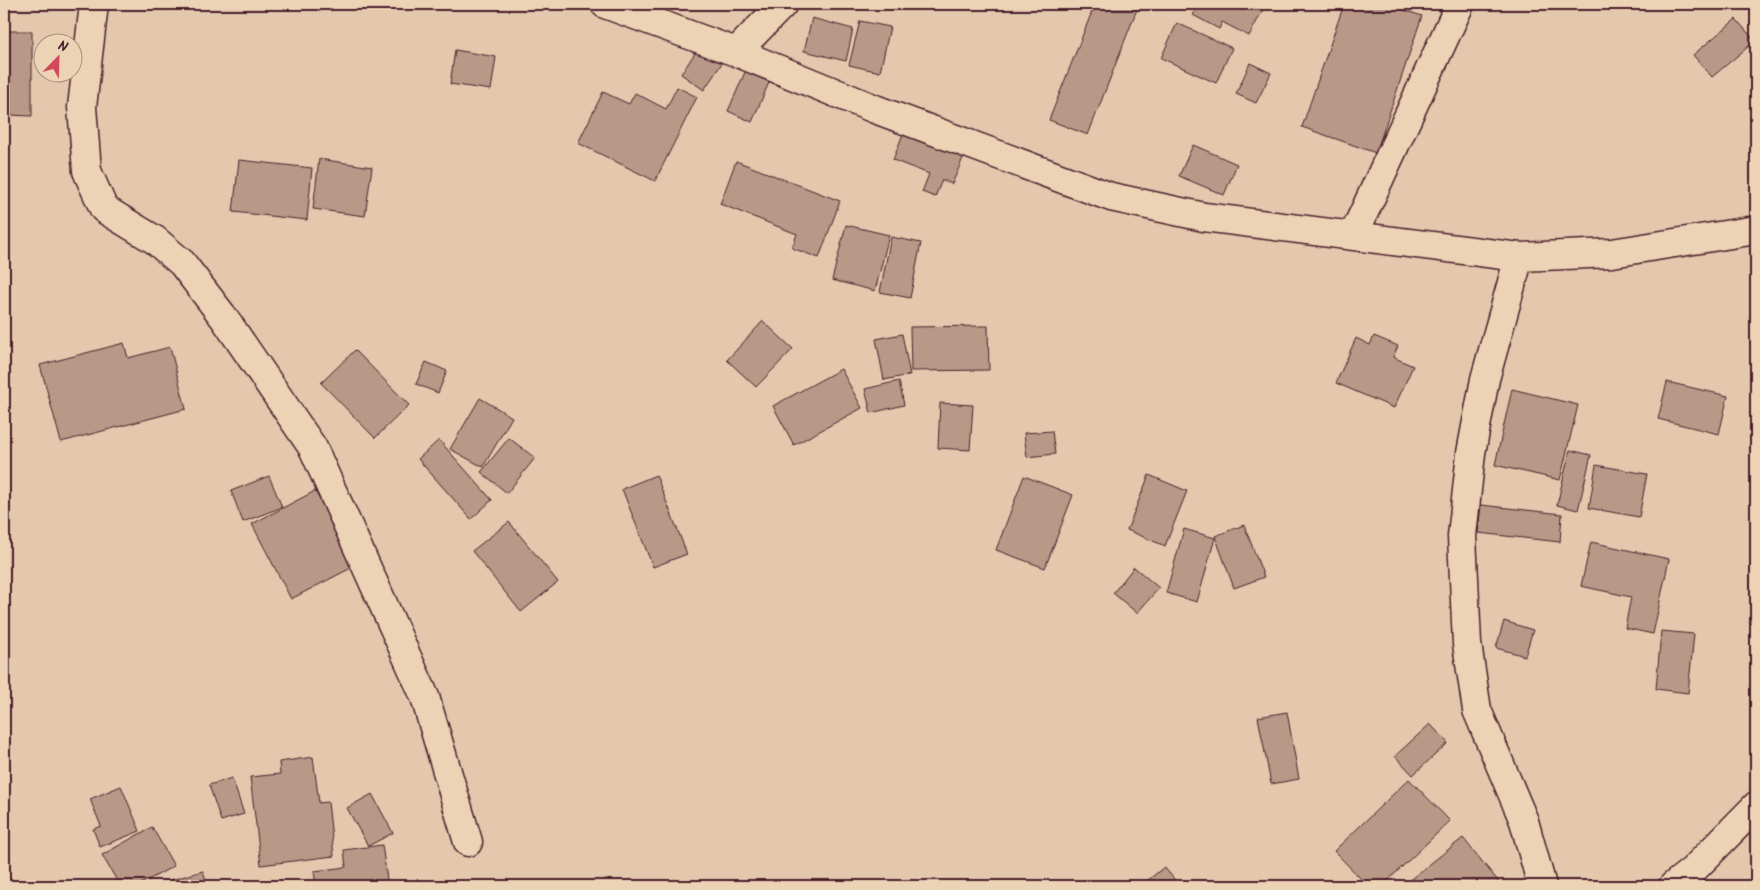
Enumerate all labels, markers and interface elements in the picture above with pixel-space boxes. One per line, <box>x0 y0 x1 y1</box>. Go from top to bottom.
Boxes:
north arrow <box>32 32 82 82</box>
text: N <box>54 35 71 59</box>

